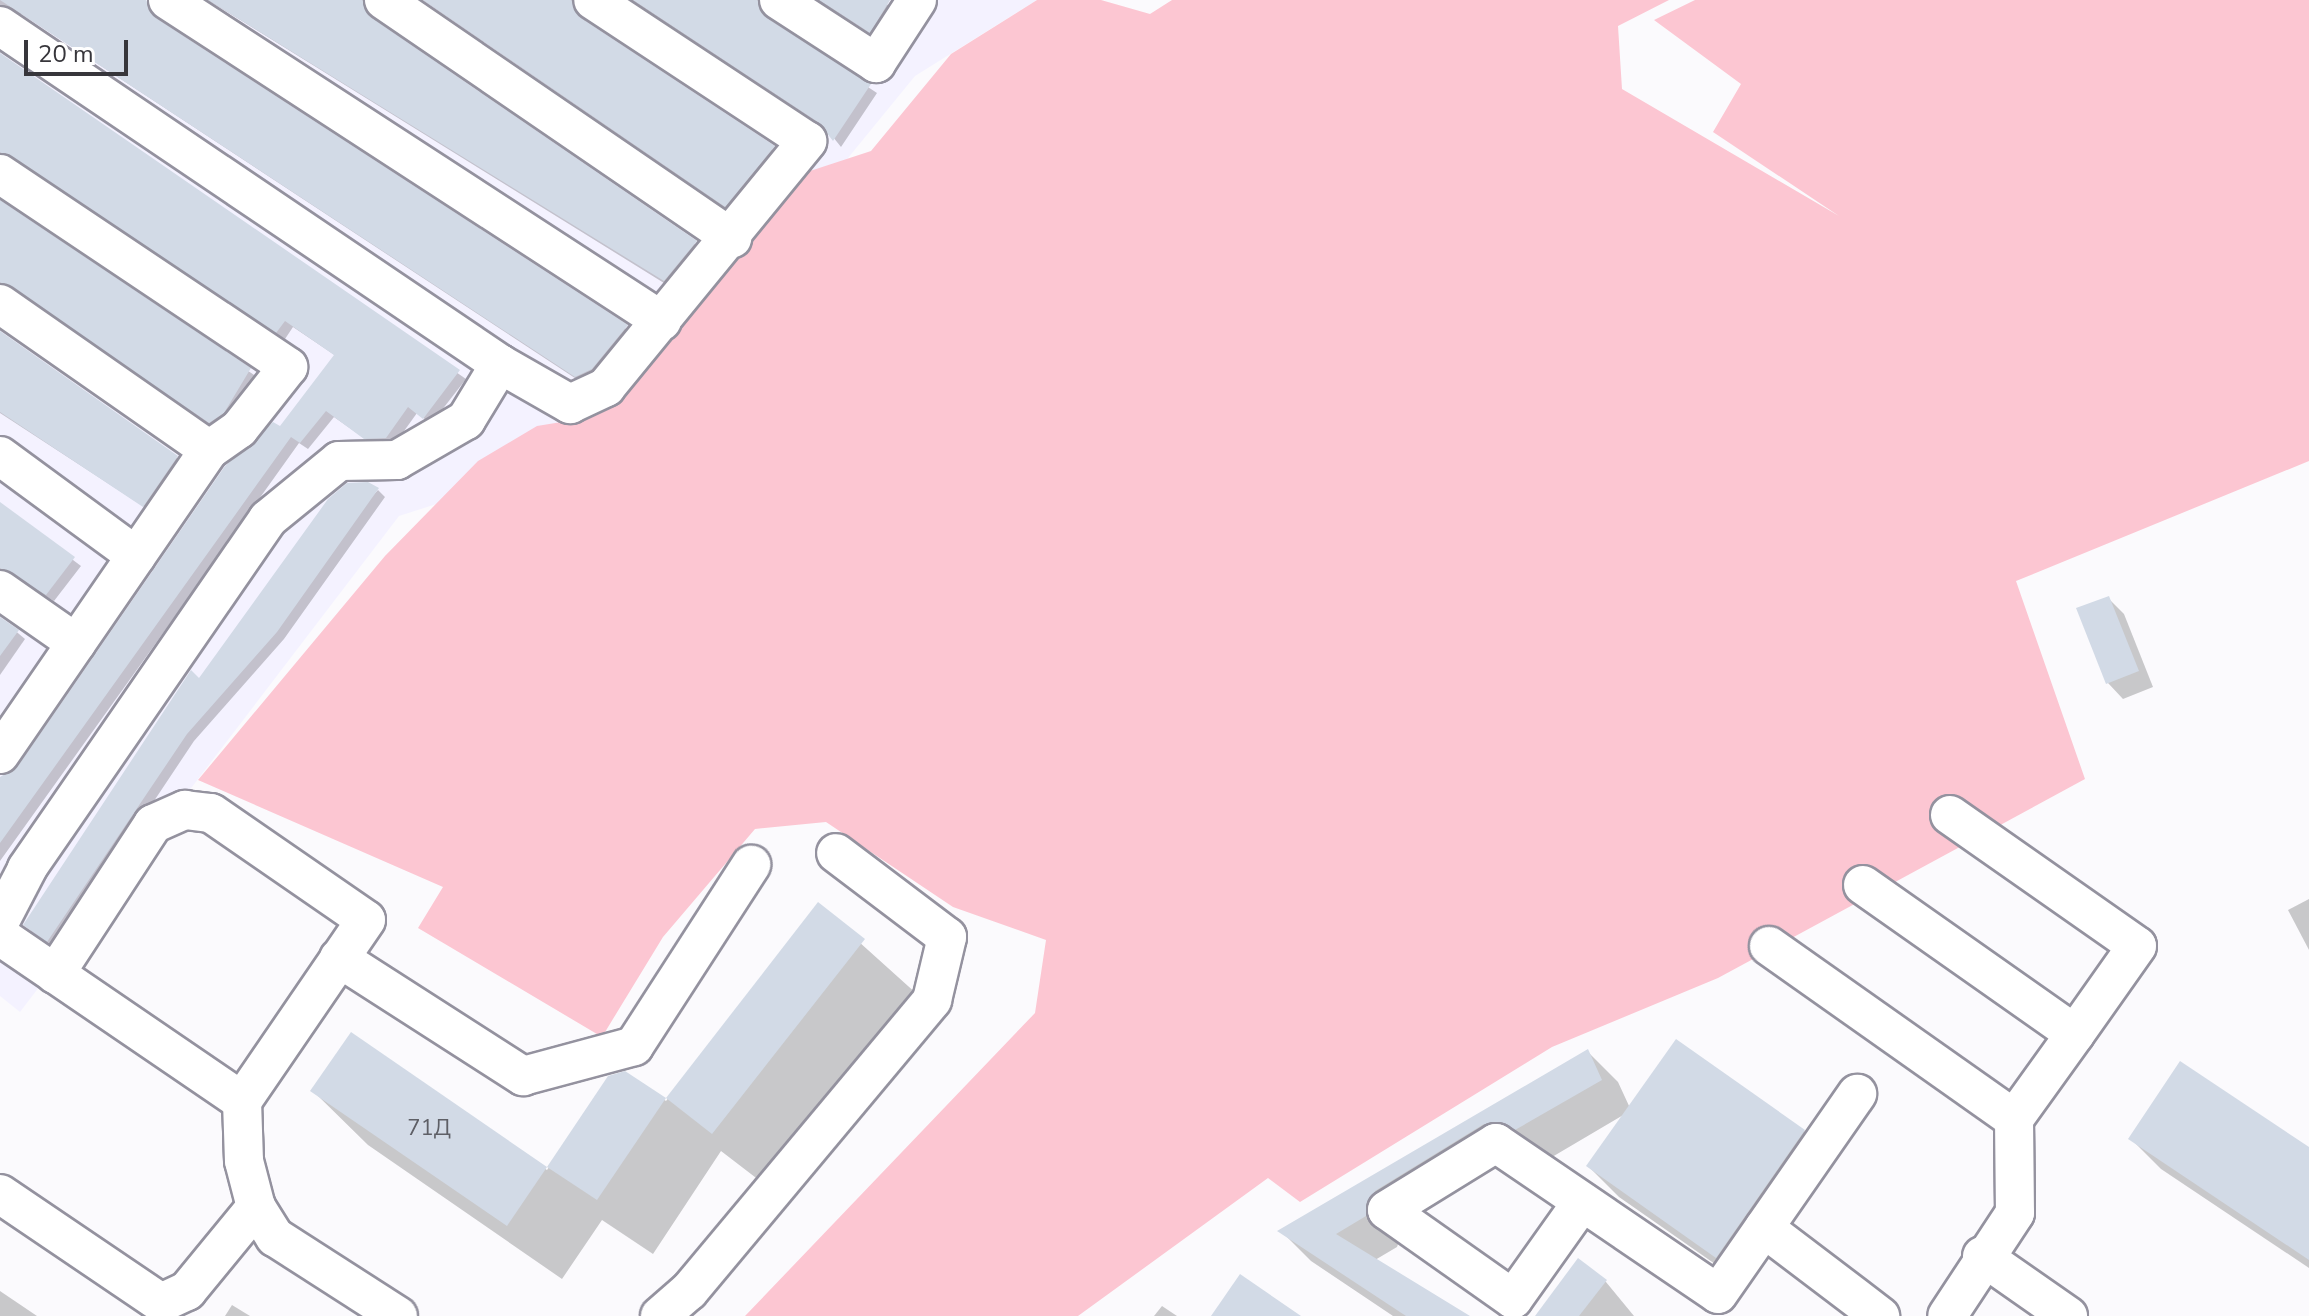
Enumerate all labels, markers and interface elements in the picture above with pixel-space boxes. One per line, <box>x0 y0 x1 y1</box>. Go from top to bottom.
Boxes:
scale bar <box>28 24 132 74</box>
text: 20 m <box>38 38 94 70</box>
house number: 71Д <box>407 1116 451 1142</box>

